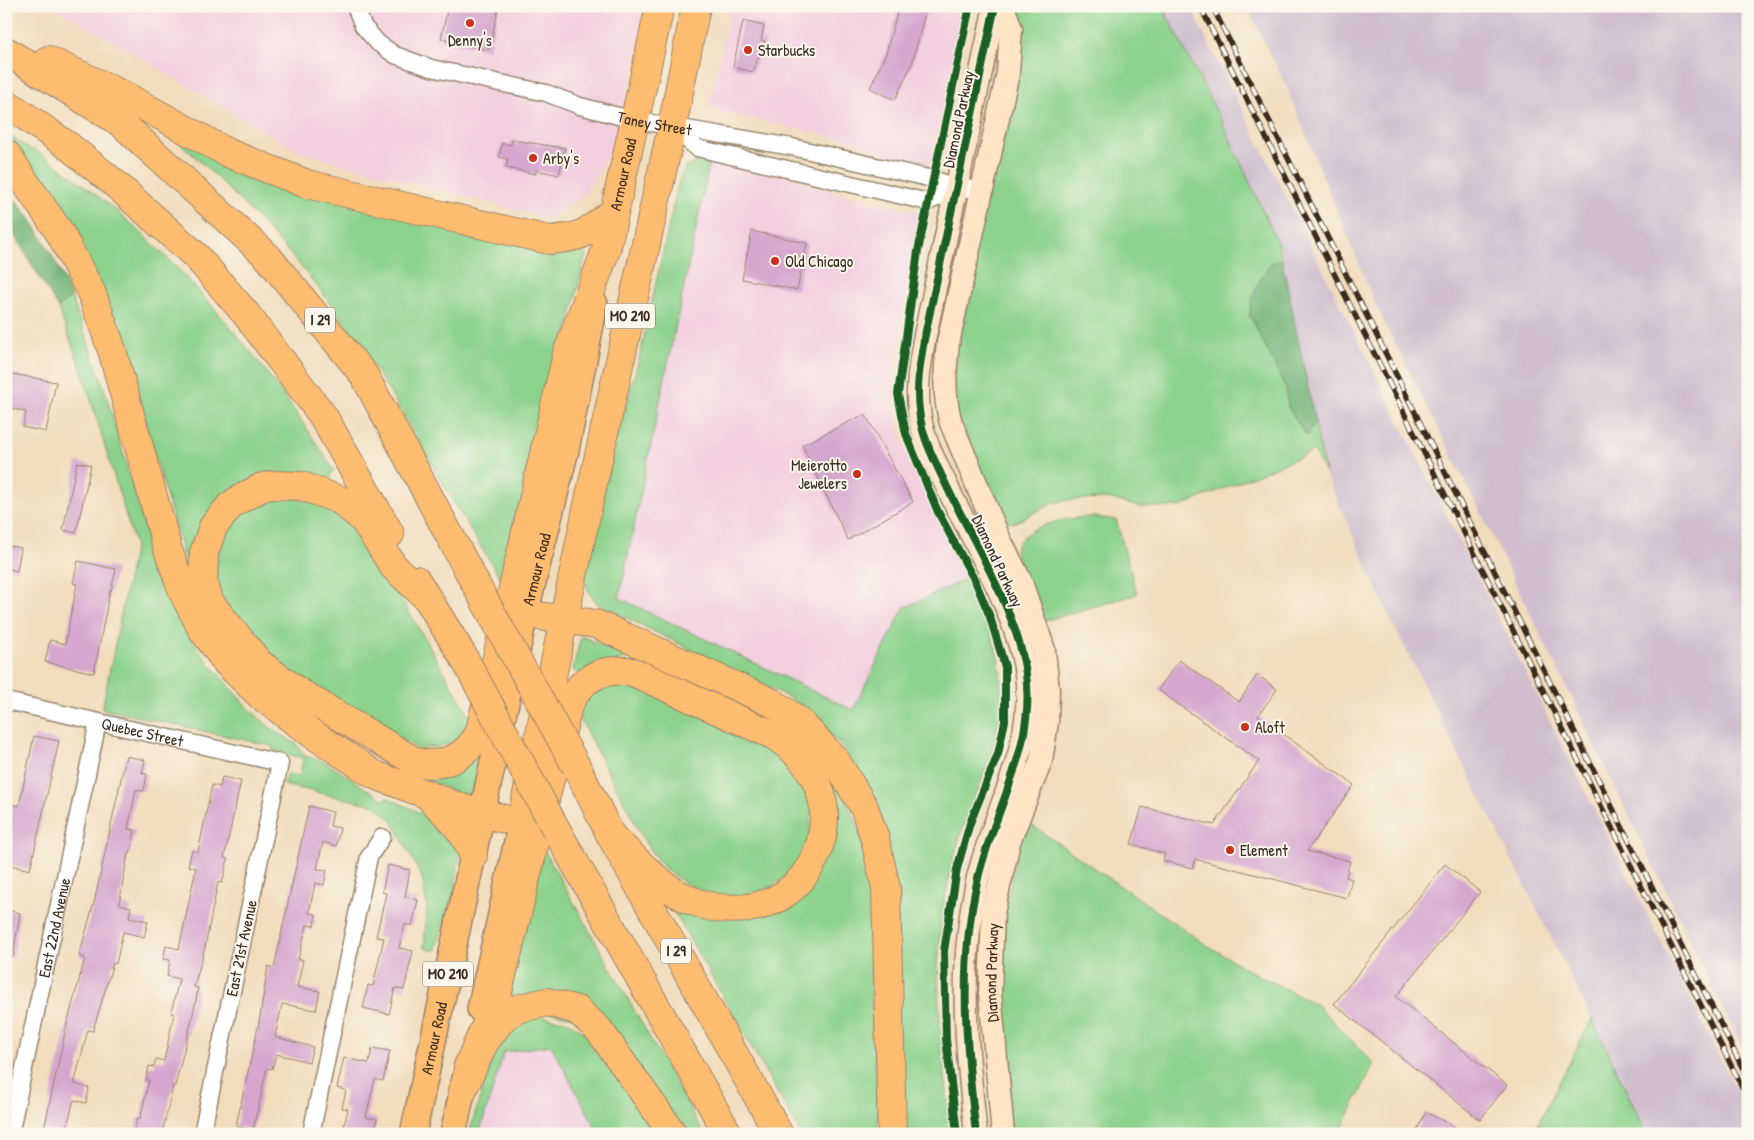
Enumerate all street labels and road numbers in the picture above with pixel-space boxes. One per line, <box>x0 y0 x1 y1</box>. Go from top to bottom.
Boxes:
street label: Diamond Parkway <box>937 68 979 170</box>
street label: Taney Street <box>615 105 694 141</box>
street label: Armour Road <box>604 136 641 213</box>
road number: MO 210 <box>605 304 655 328</box>
road number: I 29 <box>305 308 335 332</box>
street label: Diamond Parkway <box>967 511 1029 611</box>
street label: Armour Road <box>517 531 556 608</box>
street label: Quebec Street <box>99 712 186 752</box>
street label: East 22nd Avenue <box>33 875 76 980</box>
street label: East 21st Avenue <box>220 897 262 998</box>
street label: Diamond Parkway <box>979 922 1004 1023</box>
road number: I 29 <box>661 938 691 964</box>
road number: MO 210 <box>423 962 473 986</box>
street label: Armour Road <box>415 1000 452 1077</box>

